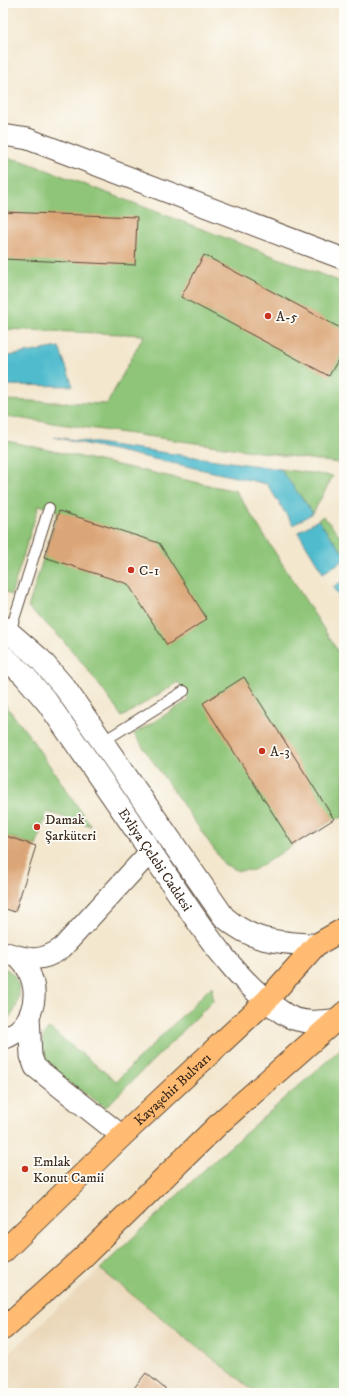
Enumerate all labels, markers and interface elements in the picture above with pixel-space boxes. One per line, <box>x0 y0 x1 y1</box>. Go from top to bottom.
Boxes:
place label: A-5 <box>276 308 298 326</box>
marker: A-5 <box>263 311 273 321</box>
place label: C-1 <box>139 562 159 580</box>
marker: C-1 <box>126 565 136 575</box>
place label: A-3 <box>270 743 290 761</box>
marker: A-3 <box>257 746 267 756</box>
street label: Evliya Çelebi Caddesi <box>114 805 196 915</box>
place label: Damak Şarküteri <box>45 811 97 845</box>
marker: Damak Şarküteri <box>32 822 42 832</box>
street label: Kayaşehir Bulvarı <box>131 1049 215 1130</box>
place label: Emlak Konut Camii <box>33 1153 104 1187</box>
marker: Emlak Konut Camii <box>20 1164 30 1174</box>

